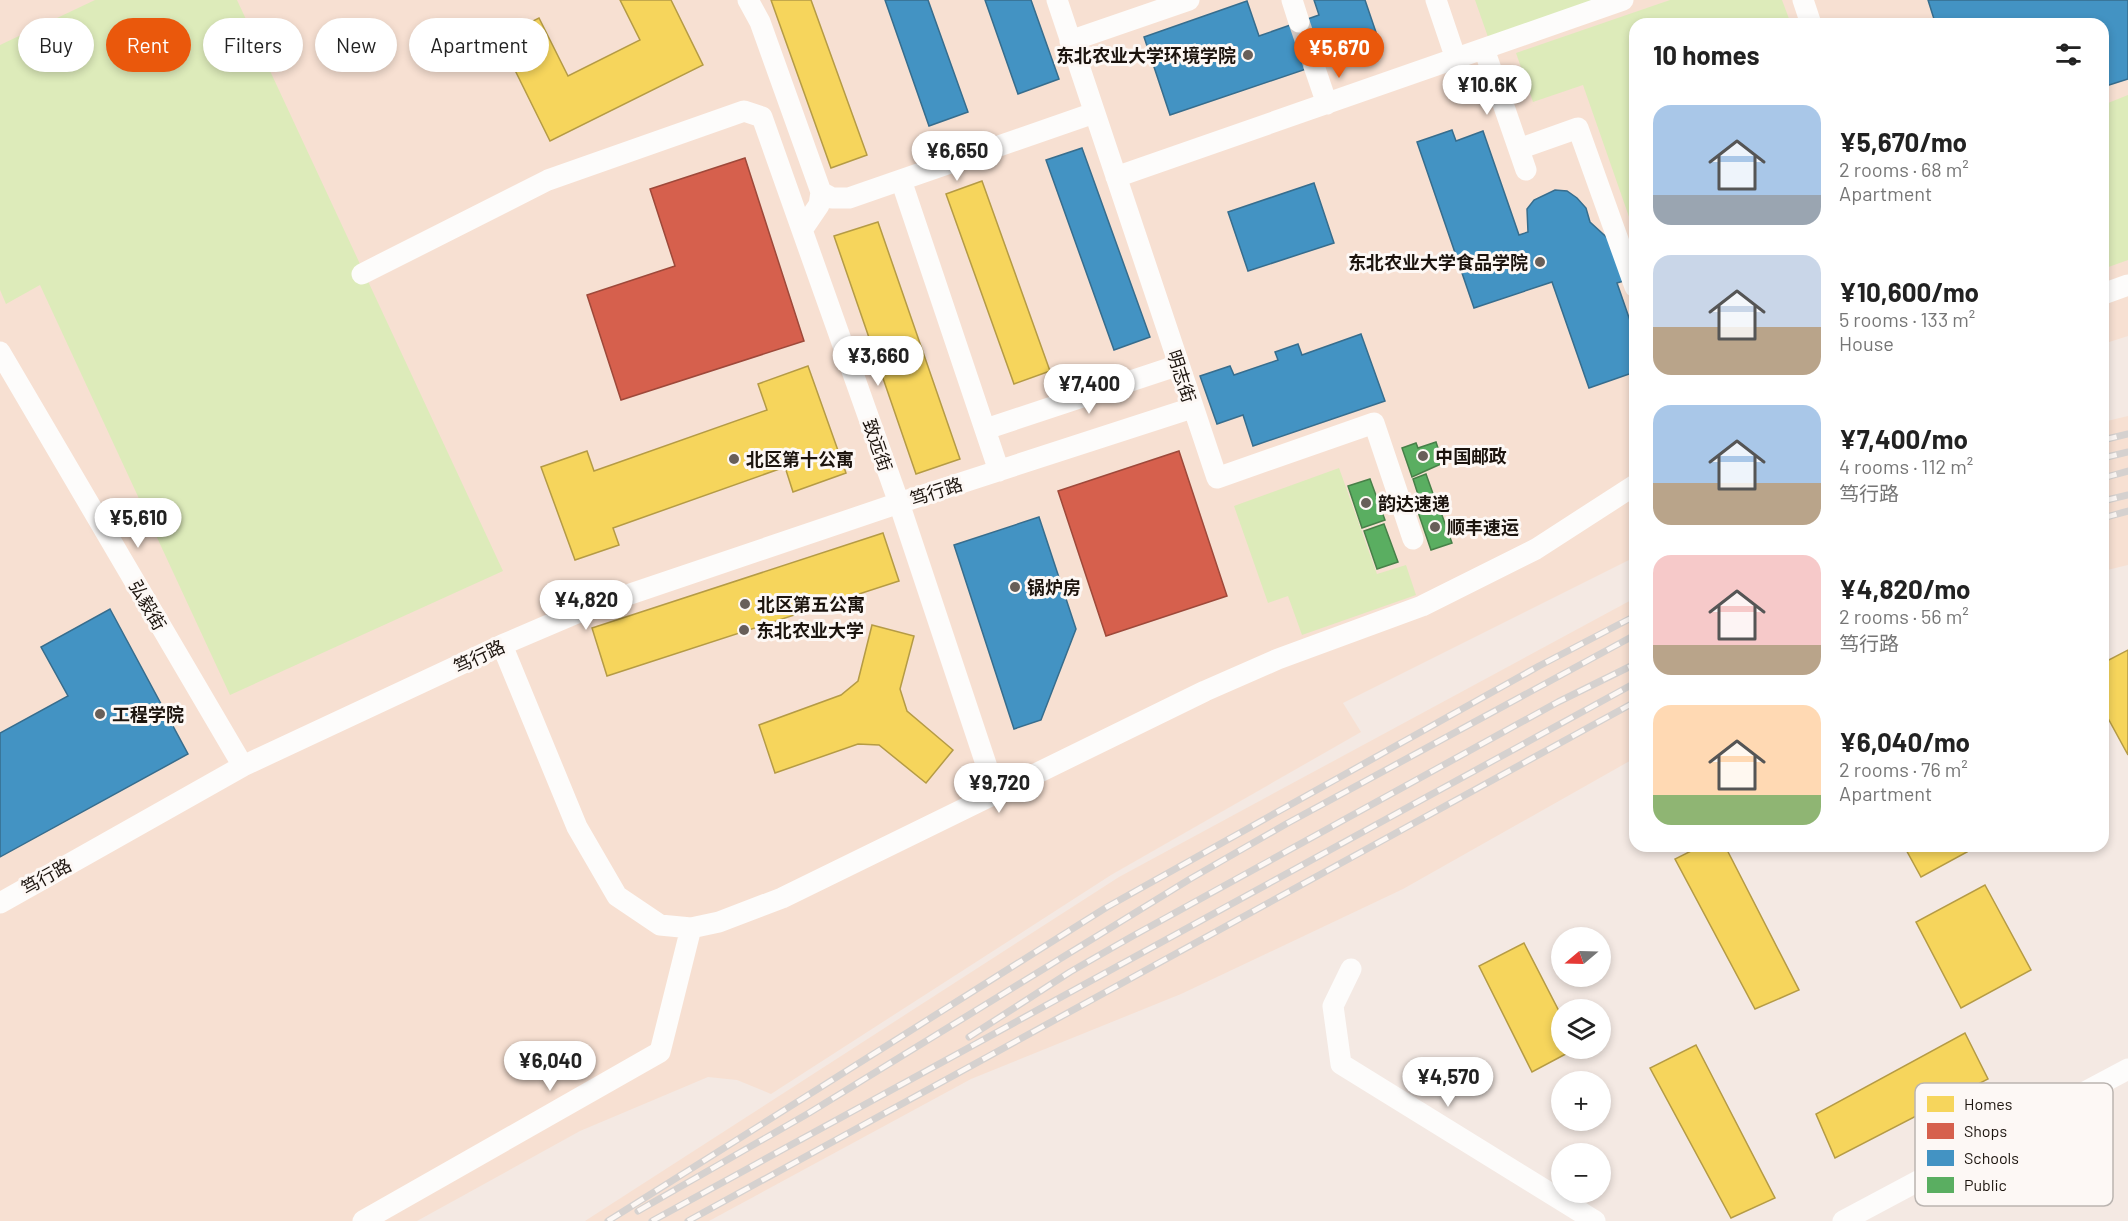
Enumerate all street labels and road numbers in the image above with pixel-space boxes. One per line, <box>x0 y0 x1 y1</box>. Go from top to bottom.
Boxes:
street label: 明志街 <box>1163 347 1201 405</box>
street label: 致远街 <box>859 416 897 474</box>
street label: 笃行路 <box>907 472 965 510</box>
street label: 弘毅街 <box>125 576 171 634</box>
street label: 笃行路 <box>450 635 508 677</box>
street label: 笃行路 <box>17 853 75 899</box>

